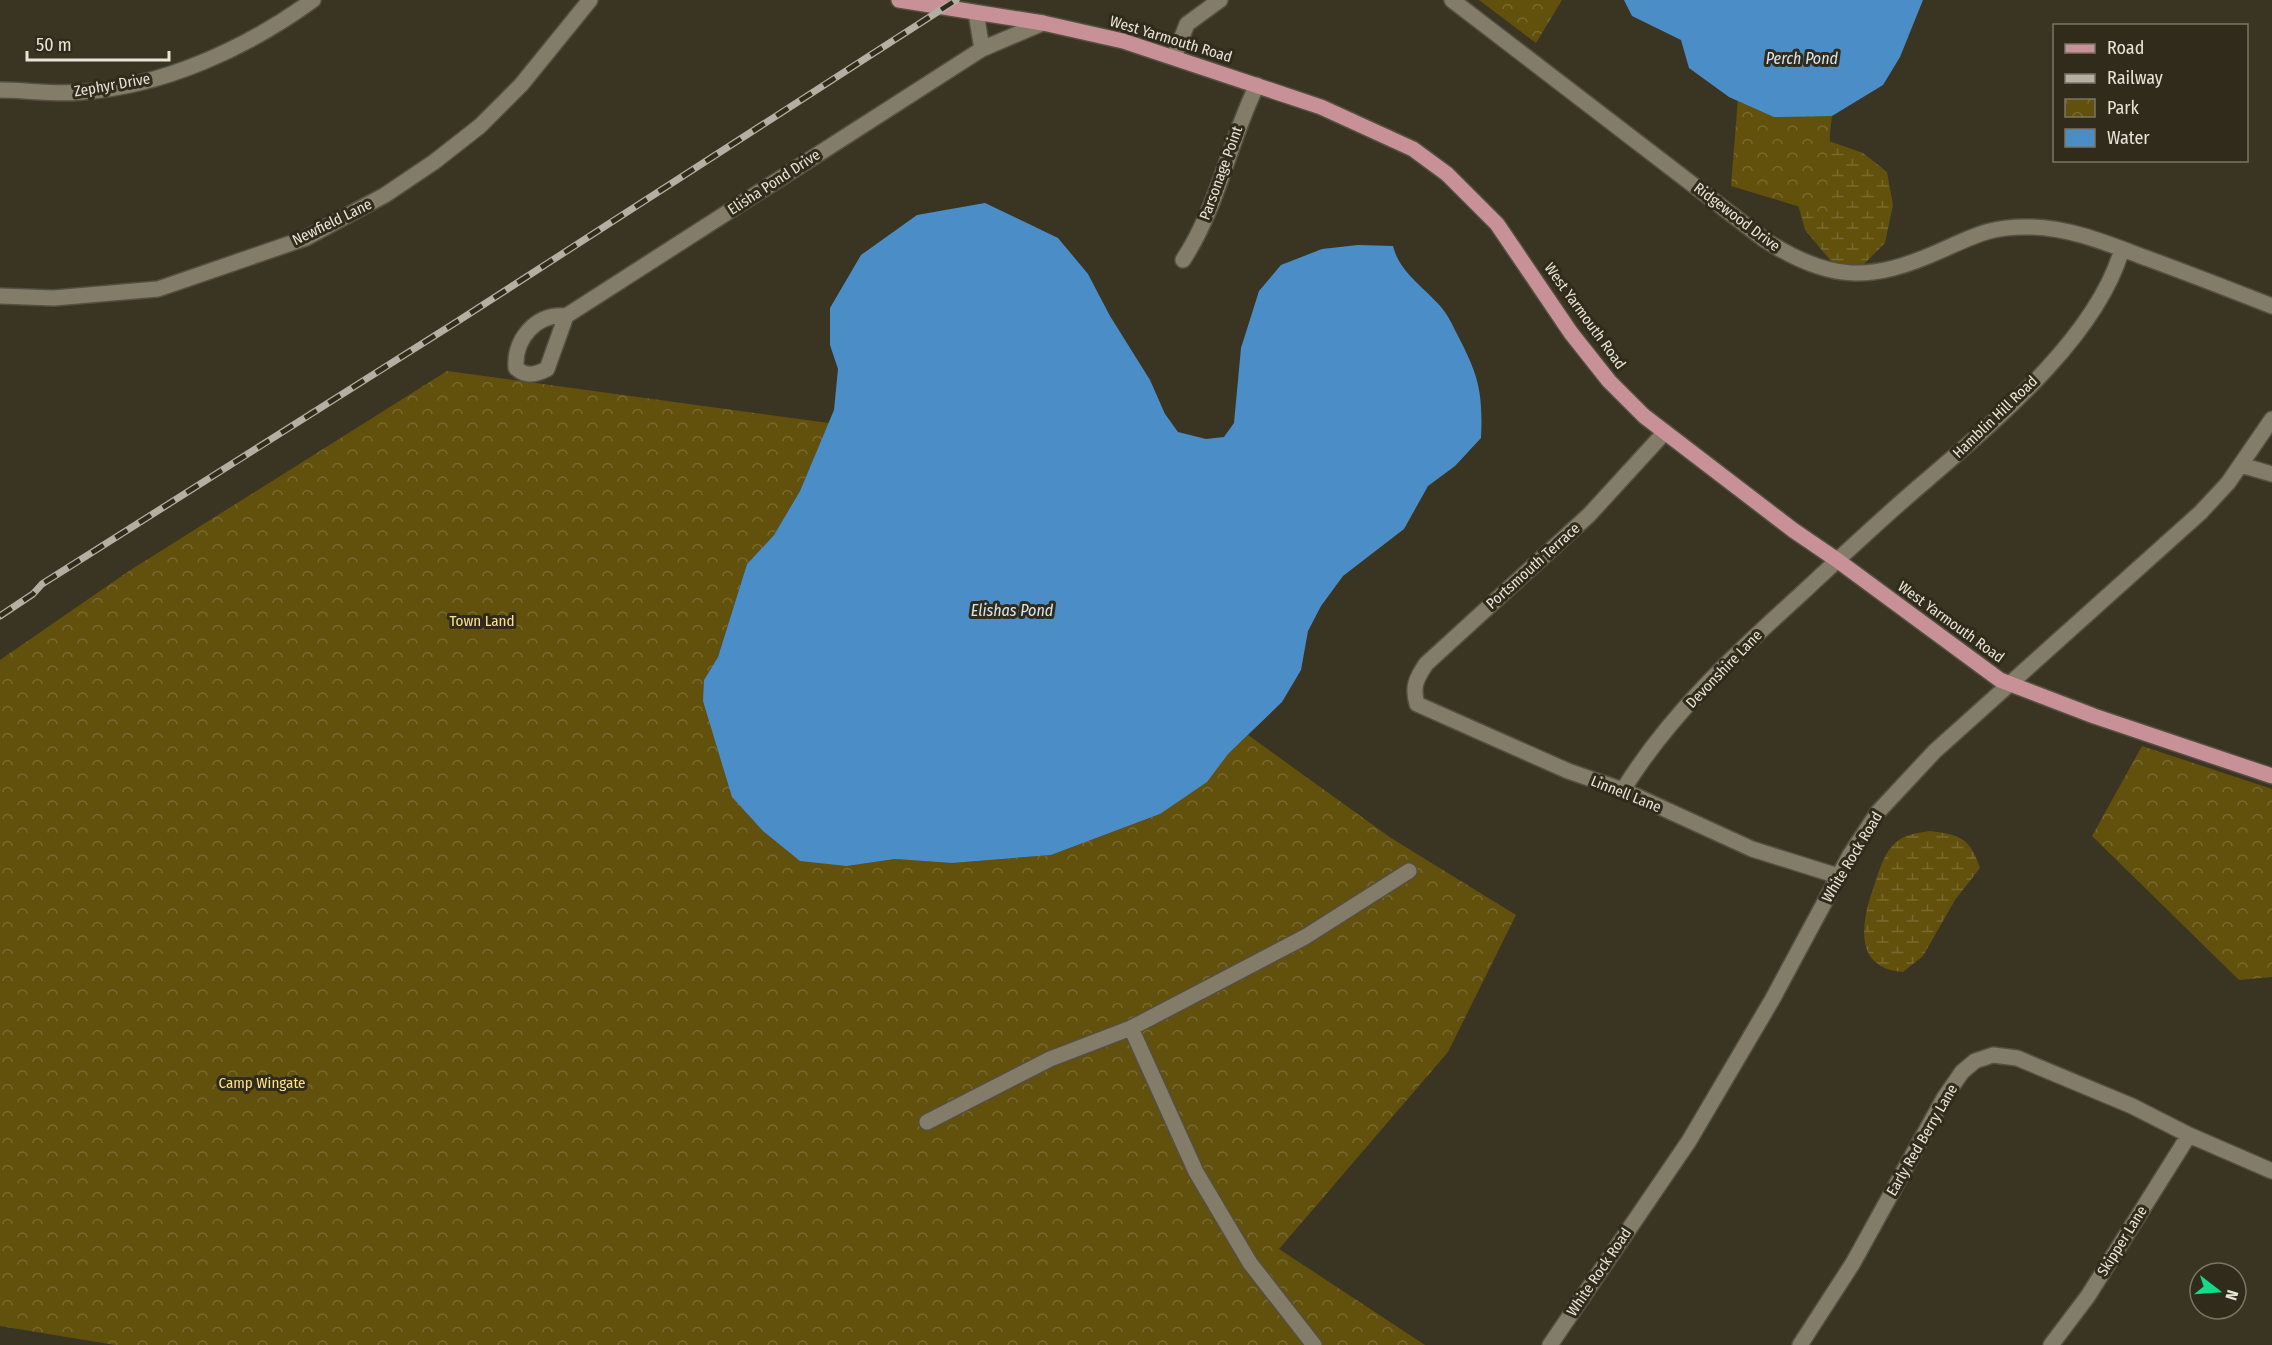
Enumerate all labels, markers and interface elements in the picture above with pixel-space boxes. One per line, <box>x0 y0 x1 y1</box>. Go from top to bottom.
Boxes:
street label: West Yarmouth Road <box>1108 12 1234 66</box>
scale bar <box>27 24 170 62</box>
legend <box>2053 24 2248 162</box>
text: 50 m <box>36 34 72 56</box>
text: Road <box>2107 37 2144 59</box>
water label: Perch Pond <box>1766 49 1839 68</box>
text: Railway <box>2107 67 2163 89</box>
street label: Zephyr Drive <box>72 69 152 101</box>
text: Park <box>2107 97 2140 119</box>
street label: Parsonage Point <box>1196 124 1246 222</box>
text: Water <box>2107 127 2150 149</box>
street label: Elisha Pond Drive <box>724 145 824 219</box>
street label: Ridgewood Drive <box>1690 179 1784 255</box>
street label: Newfield Lane <box>289 195 375 249</box>
street label: West Yarmouth Road <box>1540 259 1630 373</box>
street label: Hamblin Hill Road <box>1949 372 2041 462</box>
street label: Portsmouth Terrace <box>1482 519 1584 613</box>
street label: West Yarmouth Road <box>1894 577 2008 667</box>
water label: Elishas Pond <box>971 601 1054 620</box>
park label: Town Land <box>449 612 515 630</box>
street label: Devonshire Lane <box>1682 626 1766 712</box>
street label: Linnell Lane <box>1588 772 1664 816</box>
street label: White Rock Road <box>1818 808 1886 906</box>
park label: Camp Wingate <box>219 1074 306 1092</box>
street label: Early Red Berry Lane <box>1883 1081 1961 1199</box>
street label: Skipper Lane <box>2093 1203 2151 1279</box>
street label: White Rock Road <box>1563 1225 1635 1319</box>
north arrow <box>2188 1261 2248 1321</box>
text: N <box>2221 1288 2242 1303</box>

